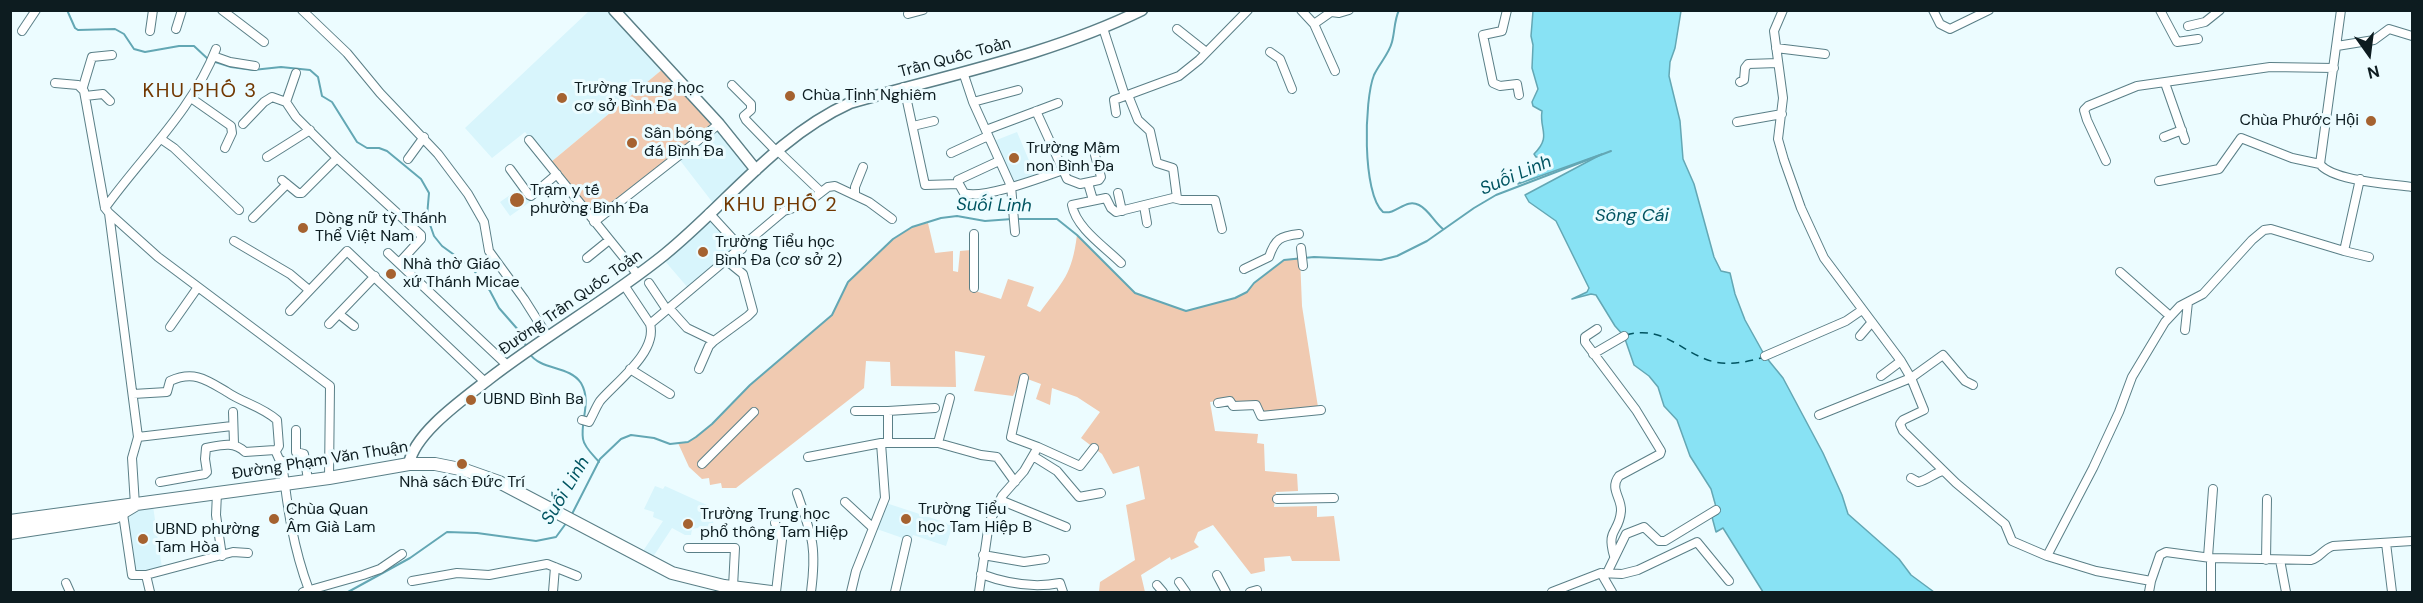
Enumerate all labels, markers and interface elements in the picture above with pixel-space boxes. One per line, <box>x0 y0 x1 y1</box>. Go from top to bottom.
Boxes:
north arrow <box>2339 24 2399 84</box>
street label: Trần Quốc Toản <box>897 34 1013 82</box>
text: N <box>2365 60 2382 84</box>
place label: Trường Trung học cơ sở Bình Đa <box>574 79 704 117</box>
district label: KHU PHỐ 3 <box>142 80 258 104</box>
place label: Chùa Tịnh Nghiêm <box>802 86 936 106</box>
marker: Chùa Tịnh Nghiêm <box>783 89 797 103</box>
marker: Trường Trung học cơ sở Bình Đa <box>555 91 569 105</box>
place label: Chùa Phước Hội <box>2239 111 2359 131</box>
marker: Chùa Phước Hội <box>2364 114 2378 128</box>
place label: Sân bóng đá Bình Đa <box>644 124 724 162</box>
marker: Sân bóng đá Bình Đa <box>625 136 639 150</box>
place label: Trường Mầm non Bình Đa <box>1026 139 1120 177</box>
marker: Trường Mầm non Bình Đa <box>1007 151 1021 165</box>
water label: Suối Linh <box>1477 151 1555 201</box>
place label: Trạm y tế phường Bình Đa <box>530 181 649 219</box>
marker: Trạm y tế phường Bình Đa <box>508 191 526 209</box>
district label: KHU PHỐ 2 <box>724 194 838 218</box>
water label: Suối Linh <box>956 195 1032 217</box>
water label: Sông Cái <box>1595 205 1669 227</box>
place label: Dòng nữ tỳ Thánh Thể Việt Nam <box>315 209 447 247</box>
marker: Dòng nữ tỳ Thánh Thể Việt Nam <box>296 221 310 235</box>
place label: Trường Tiểu học Bình Đa (cơ sở 2) <box>715 233 842 271</box>
marker: Trường Tiểu học Bình Đa (cơ sở 2) <box>696 245 710 259</box>
street label: Đường Trần Quốc Toản <box>496 246 646 360</box>
place label: Nhà thờ Giáo xứ Thánh Micae <box>403 255 520 293</box>
marker: Nhà thờ Giáo xứ Thánh Micae <box>384 267 398 281</box>
place label: UBND Bình Ba <box>483 390 584 410</box>
marker: UBND Bình Ba <box>464 393 478 407</box>
street label: Đường Phạm Văn Thuận <box>231 438 409 484</box>
water label: Suối Linh <box>537 453 595 529</box>
marker: Nhà sách Đức Trí <box>455 457 469 471</box>
place label: Nhà sách Đức Trí <box>399 473 525 493</box>
place label: Chùa Quan Âm Già Lam <box>286 500 375 538</box>
place label: Trường Tiểu học Tam Hiệp B <box>918 500 1032 538</box>
place label: Trường Trung học phổ thông Tam Hiệp <box>700 505 848 543</box>
marker: Chùa Quan Âm Già Lam <box>267 512 281 526</box>
marker: Trường Tiểu học Tam Hiệp B <box>899 512 913 526</box>
marker: Trường Trung học phổ thông Tam Hiệp <box>681 517 695 531</box>
place label: UBND phường Tam Hòa <box>155 520 260 558</box>
marker: UBND phường Tam Hòa <box>136 532 150 546</box>

